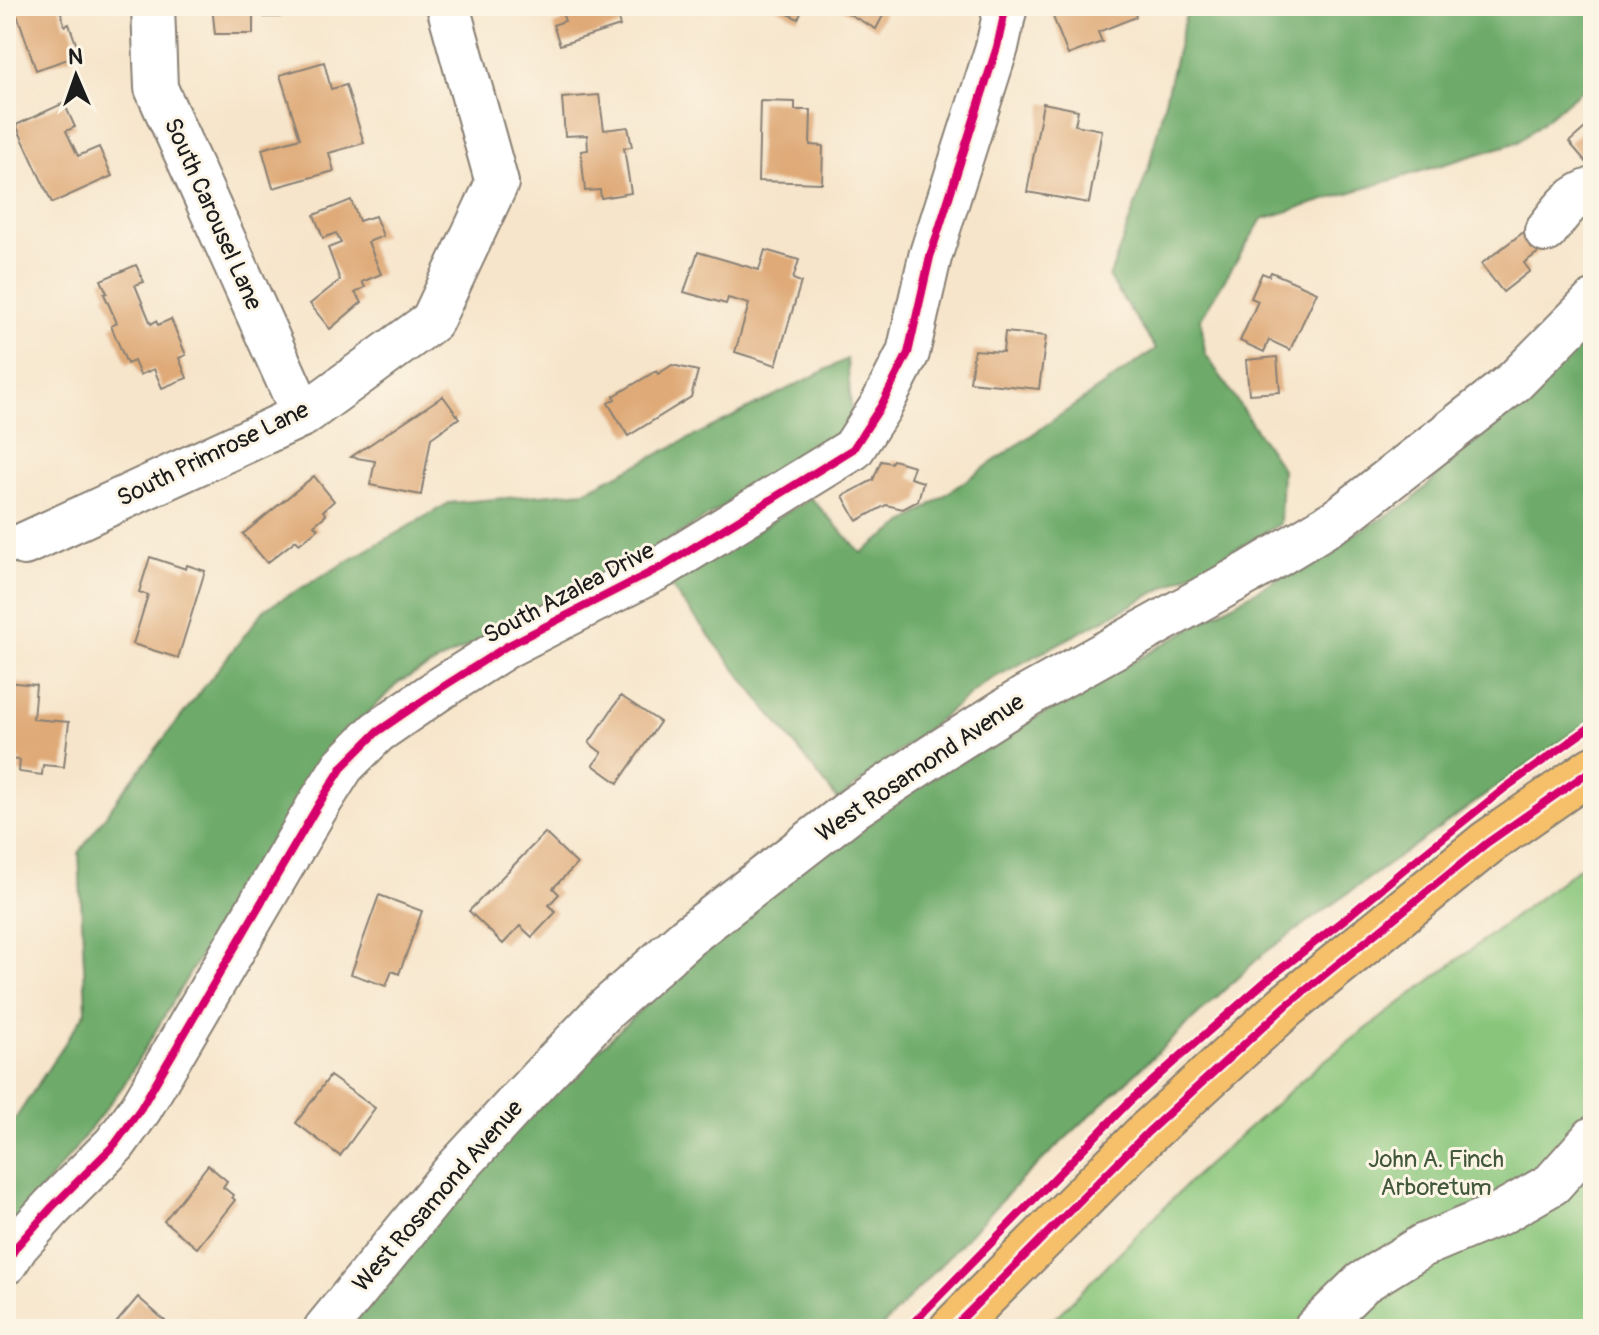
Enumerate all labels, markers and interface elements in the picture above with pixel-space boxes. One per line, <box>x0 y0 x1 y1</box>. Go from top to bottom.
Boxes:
north arrow <box>36 36 116 116</box>
text: N <box>67 43 83 71</box>
street label: South Carousel Lane <box>158 114 268 315</box>
street label: South Primrose Lane <box>112 395 314 513</box>
street label: South Azalea Drive <box>479 536 659 650</box>
street label: West Rosamond Avenue <box>810 687 1030 848</box>
street label: West Rosamond Avenue <box>347 1094 529 1298</box>
park label: John A. Finch Arboretum <box>1368 1145 1504 1202</box>

